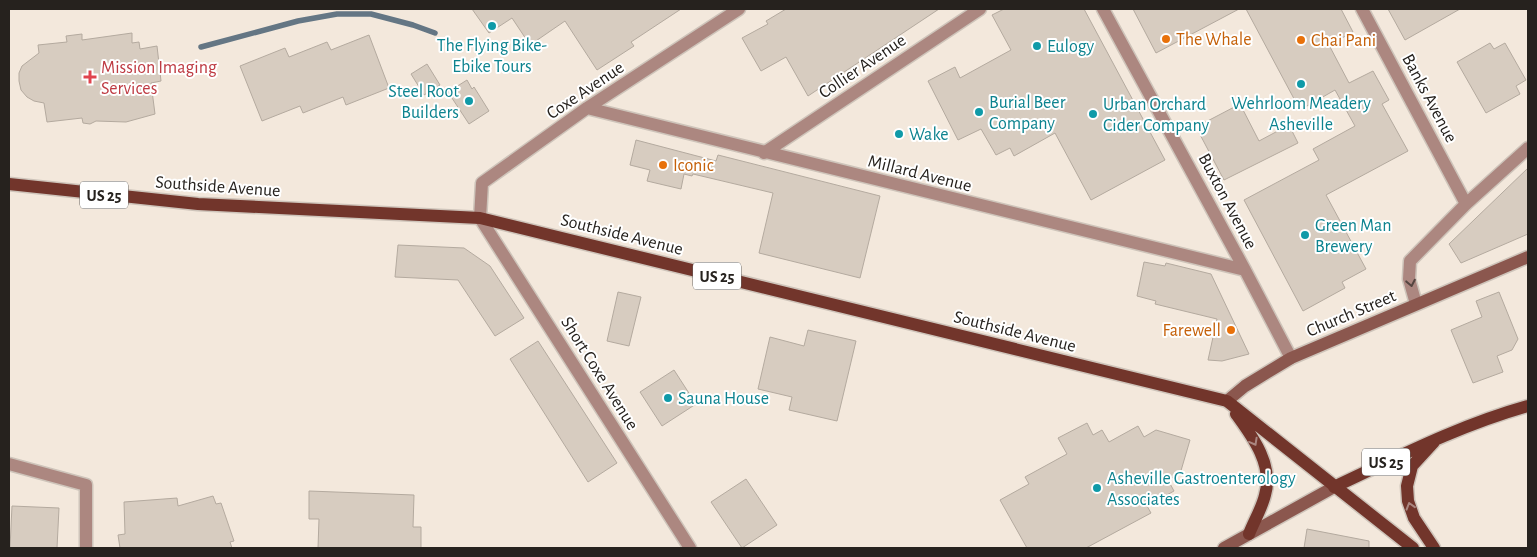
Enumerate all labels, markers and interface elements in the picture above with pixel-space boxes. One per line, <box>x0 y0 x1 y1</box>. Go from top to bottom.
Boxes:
marker: The Flying Bike- Ebike Tours <box>486 20 498 32</box>
street label: Collier Avenue <box>816 31 909 102</box>
place label: The Whale <box>1176 31 1252 49</box>
place label: Chai Pani <box>1311 32 1376 50</box>
marker: The Whale <box>1160 33 1172 45</box>
marker: Chai Pani <box>1295 34 1307 46</box>
place label: The Flying Bike- Ebike Tours <box>437 37 547 76</box>
place label: Eulogy <box>1047 38 1095 56</box>
marker: Eulogy <box>1031 40 1043 52</box>
street label: Banks Avenue <box>1398 51 1460 146</box>
place label: Mission Imaging Services <box>101 59 217 98</box>
street label: Coxe Avenue <box>544 59 627 123</box>
marker: Mission Imaging Services <box>83 70 97 84</box>
marker: Wehrloom Meadery Asheville <box>1295 78 1307 90</box>
place label: Steel Root Builders <box>388 83 459 122</box>
place label: Burial Beer Company <box>989 94 1066 133</box>
marker: Steel Root Builders <box>463 95 475 107</box>
place label: Wehrloom Meadery Asheville <box>1231 95 1371 134</box>
place label: Urban Orchard Cider Company <box>1103 96 1209 135</box>
marker: Burial Beer Company <box>973 106 985 118</box>
marker: Urban Orchard Cider Company <box>1087 108 1099 120</box>
place label: Wake <box>909 126 949 144</box>
marker: Wake <box>893 128 905 140</box>
street label: Buxton Avenue <box>1194 151 1260 252</box>
street label: Millard Avenue <box>866 152 973 196</box>
place label: Iconic <box>673 157 714 175</box>
marker: Iconic <box>657 159 669 171</box>
street label: Southside Avenue <box>155 174 281 200</box>
road number: US 25 <box>80 182 128 208</box>
street label: Southside Avenue <box>559 211 685 259</box>
place label: Green Man Brewery <box>1315 217 1392 256</box>
marker: Green Man Brewery <box>1299 229 1311 241</box>
road number: US 25 <box>693 262 741 290</box>
one-way arrow <box>1405 278 1416 287</box>
street label: Church Street <box>1304 287 1399 341</box>
street label: Southside Avenue <box>952 308 1078 356</box>
street label: Short Coxe Avenue <box>557 314 641 433</box>
place label: Farewell <box>1162 322 1221 340</box>
marker: Farewell <box>1225 324 1237 336</box>
place label: Sauna House <box>678 390 769 408</box>
marker: Sauna House <box>662 392 674 404</box>
one-way arrow <box>1248 436 1258 445</box>
road number: US 25 <box>1362 448 1410 476</box>
place label: Asheville Gastroenterology Associates <box>1107 470 1296 509</box>
marker: Asheville Gastroenterology Associates <box>1091 482 1103 494</box>
one-way arrow <box>1406 502 1416 511</box>

